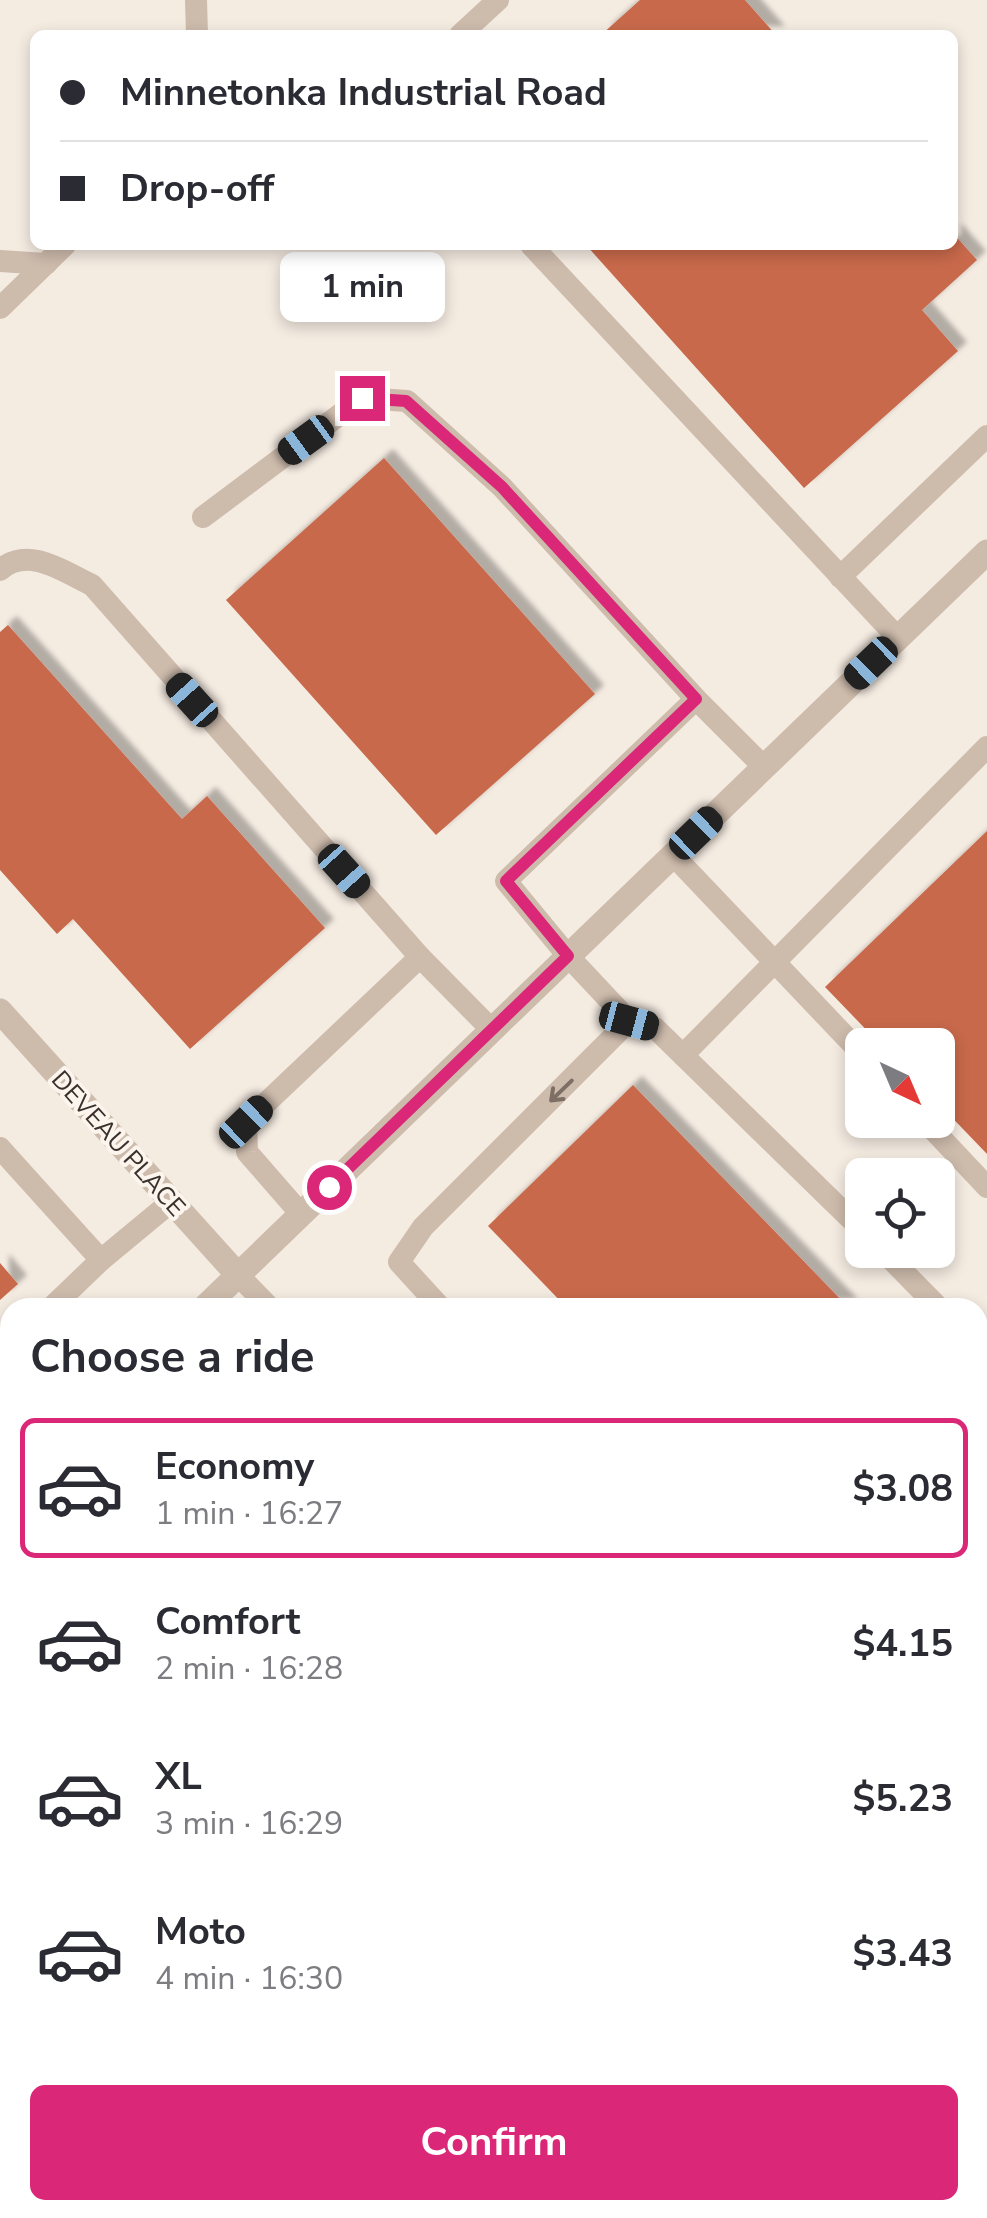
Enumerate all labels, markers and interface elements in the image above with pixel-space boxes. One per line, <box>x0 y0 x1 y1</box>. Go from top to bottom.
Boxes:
text: Minnetonka Industrial Road <box>120 67 607 118</box>
text: Drop-off <box>120 163 274 214</box>
callout: 1 min <box>280 253 444 323</box>
text: 1 min <box>321 265 404 308</box>
route end <box>340 376 385 421</box>
car <box>273 410 339 470</box>
car <box>839 631 903 695</box>
car <box>161 668 223 732</box>
car <box>664 801 728 865</box>
car <box>313 839 375 903</box>
car <box>596 999 662 1043</box>
north arrow <box>845 1028 955 1138</box>
map controls <box>845 1028 955 1268</box>
street label: DEVEAU PLACE <box>44 1063 193 1224</box>
one-way arrow <box>550 1078 574 1102</box>
car <box>214 1090 278 1154</box>
button: locate <box>845 1158 955 1268</box>
route start <box>307 1165 352 1210</box>
text: Choose a ride <box>30 1327 315 1388</box>
text: Economy <box>155 1441 314 1492</box>
icon: car <box>35 1443 125 1533</box>
text: $3.08 <box>852 1463 953 1514</box>
text: 1 min · 16:27 <box>155 1492 343 1535</box>
text: Comfort <box>155 1596 300 1647</box>
icon: car <box>35 1598 125 1688</box>
text: $4.15 <box>852 1618 953 1669</box>
text: 2 min · 16:28 <box>155 1647 343 1690</box>
text: XL <box>155 1751 202 1802</box>
icon: car <box>35 1753 125 1843</box>
text: $5.23 <box>852 1773 953 1824</box>
text: 3 min · 16:29 <box>155 1802 343 1845</box>
text: Moto <box>155 1906 246 1957</box>
icon: car <box>35 1908 125 1998</box>
text: $3.43 <box>852 1928 953 1979</box>
text: 4 min · 16:30 <box>155 1957 343 2000</box>
button: Confirm <box>30 2085 958 2200</box>

